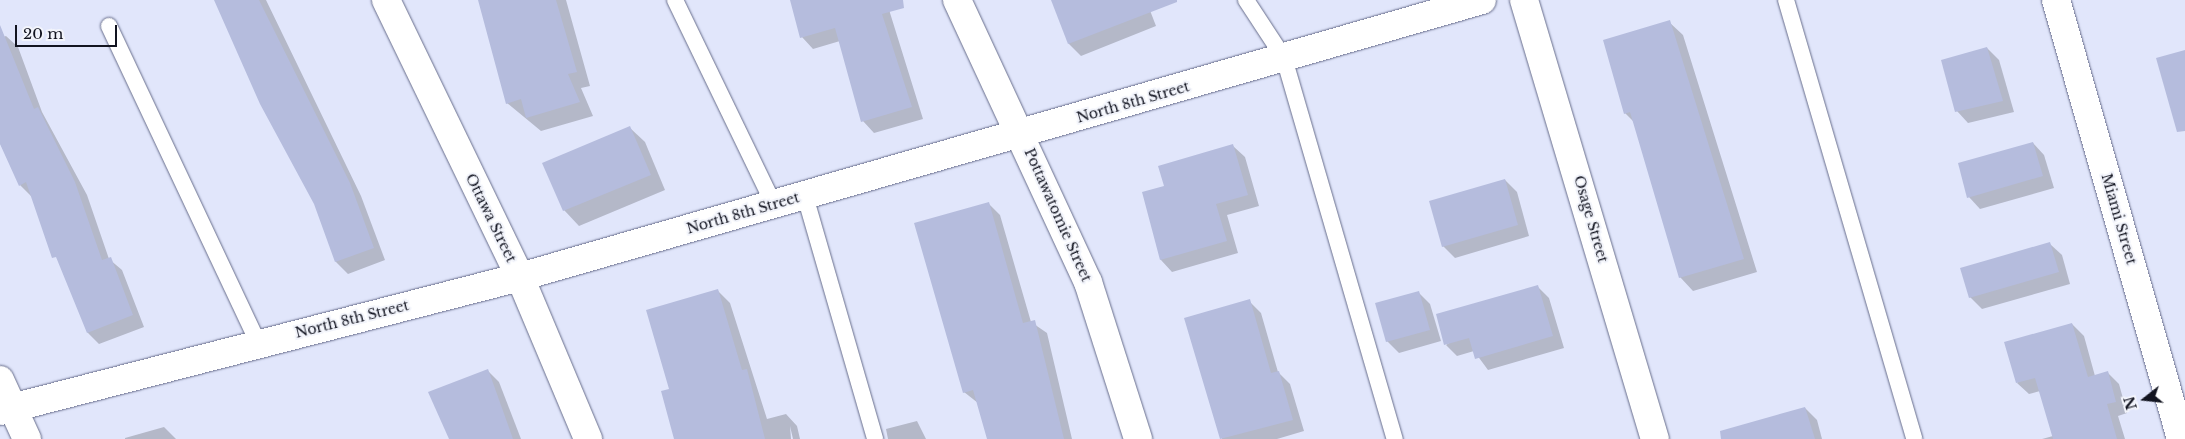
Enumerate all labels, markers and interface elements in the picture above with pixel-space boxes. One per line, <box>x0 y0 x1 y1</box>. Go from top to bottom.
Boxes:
scale bar <box>18 15 120 47</box>
text: 20 m <box>23 24 63 43</box>
street label: North 8th Street <box>1075 78 1191 126</box>
street label: Pottawatomie Street <box>1021 146 1095 284</box>
street label: Ottawa Street <box>462 171 520 265</box>
street label: Miami Street <box>2098 172 2140 266</box>
street label: Osage Street <box>1571 174 1611 264</box>
street label: North 8th Street <box>685 189 801 237</box>
street label: North 8th Street <box>293 297 411 341</box>
north arrow <box>2120 374 2170 424</box>
text: N <box>2120 394 2141 412</box>

